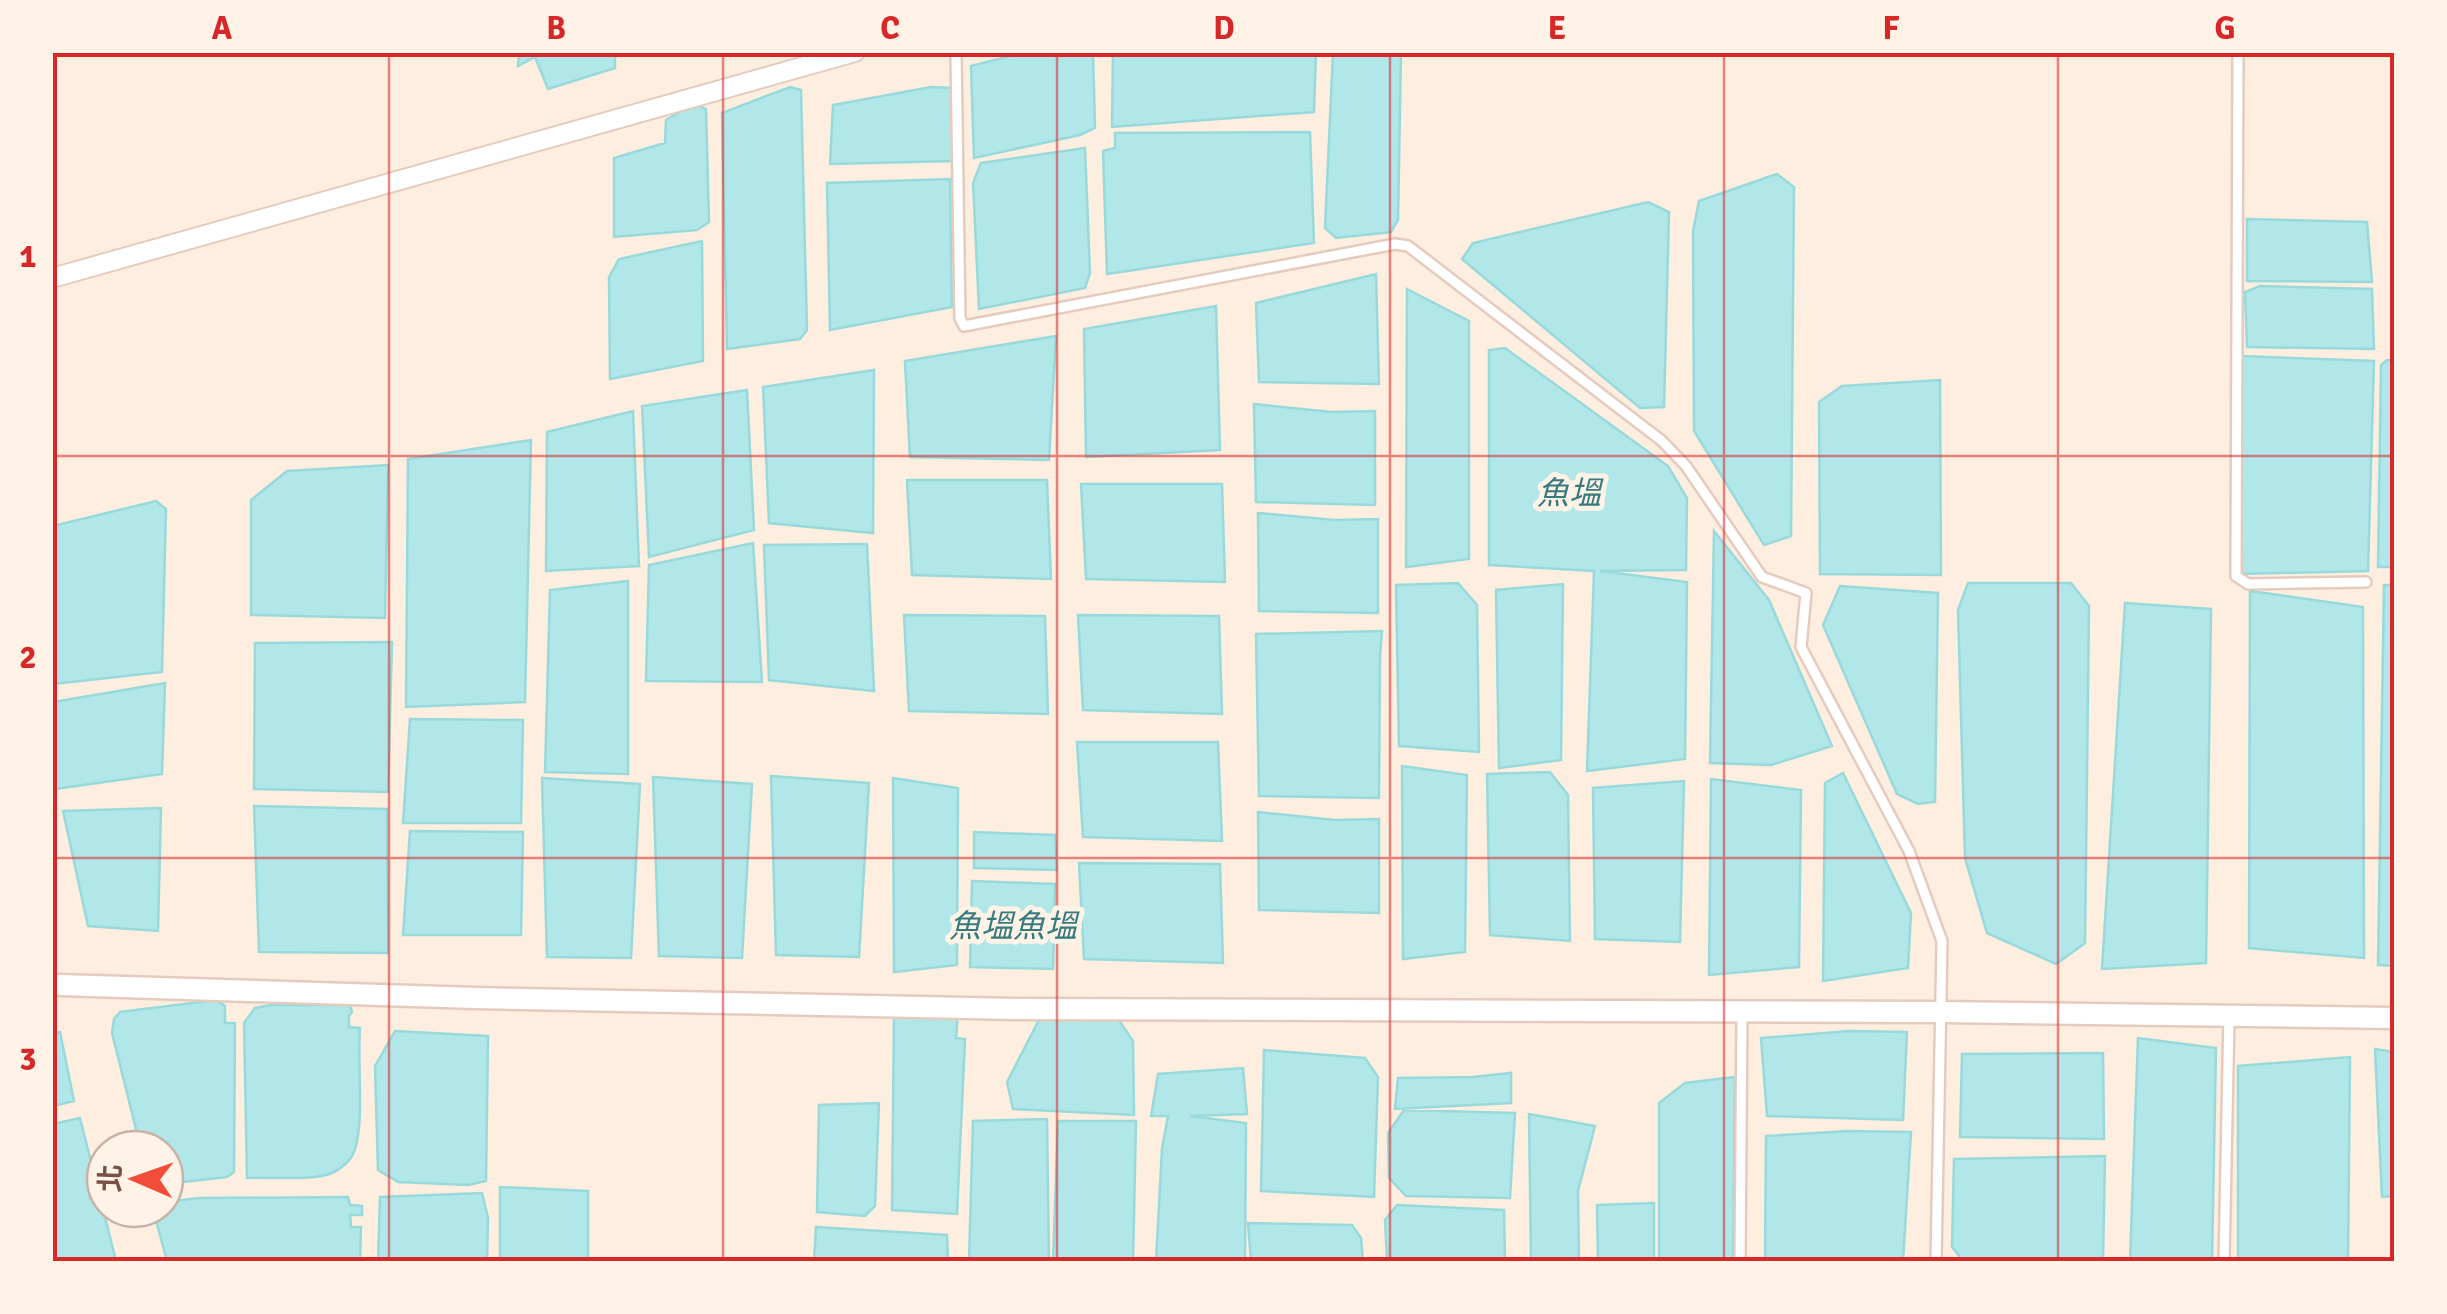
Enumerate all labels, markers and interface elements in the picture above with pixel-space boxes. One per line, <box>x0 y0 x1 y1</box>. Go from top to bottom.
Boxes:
text: A <box>212 9 233 48</box>
text: B <box>546 9 566 48</box>
text: C <box>880 9 900 48</box>
text: D <box>1213 9 1235 48</box>
text: E <box>1548 9 1566 48</box>
text: F <box>1882 9 1900 48</box>
text: G <box>2215 9 2235 48</box>
text: 1 <box>19 237 37 276</box>
water label: 魚塭 <box>1537 474 1604 513</box>
text: 2 <box>19 638 37 677</box>
water label: 魚塭魚塭 <box>949 907 1080 946</box>
text: 3 <box>19 1040 37 1079</box>
north arrow <box>85 1129 185 1229</box>
text: 北 <box>94 1164 128 1193</box>

